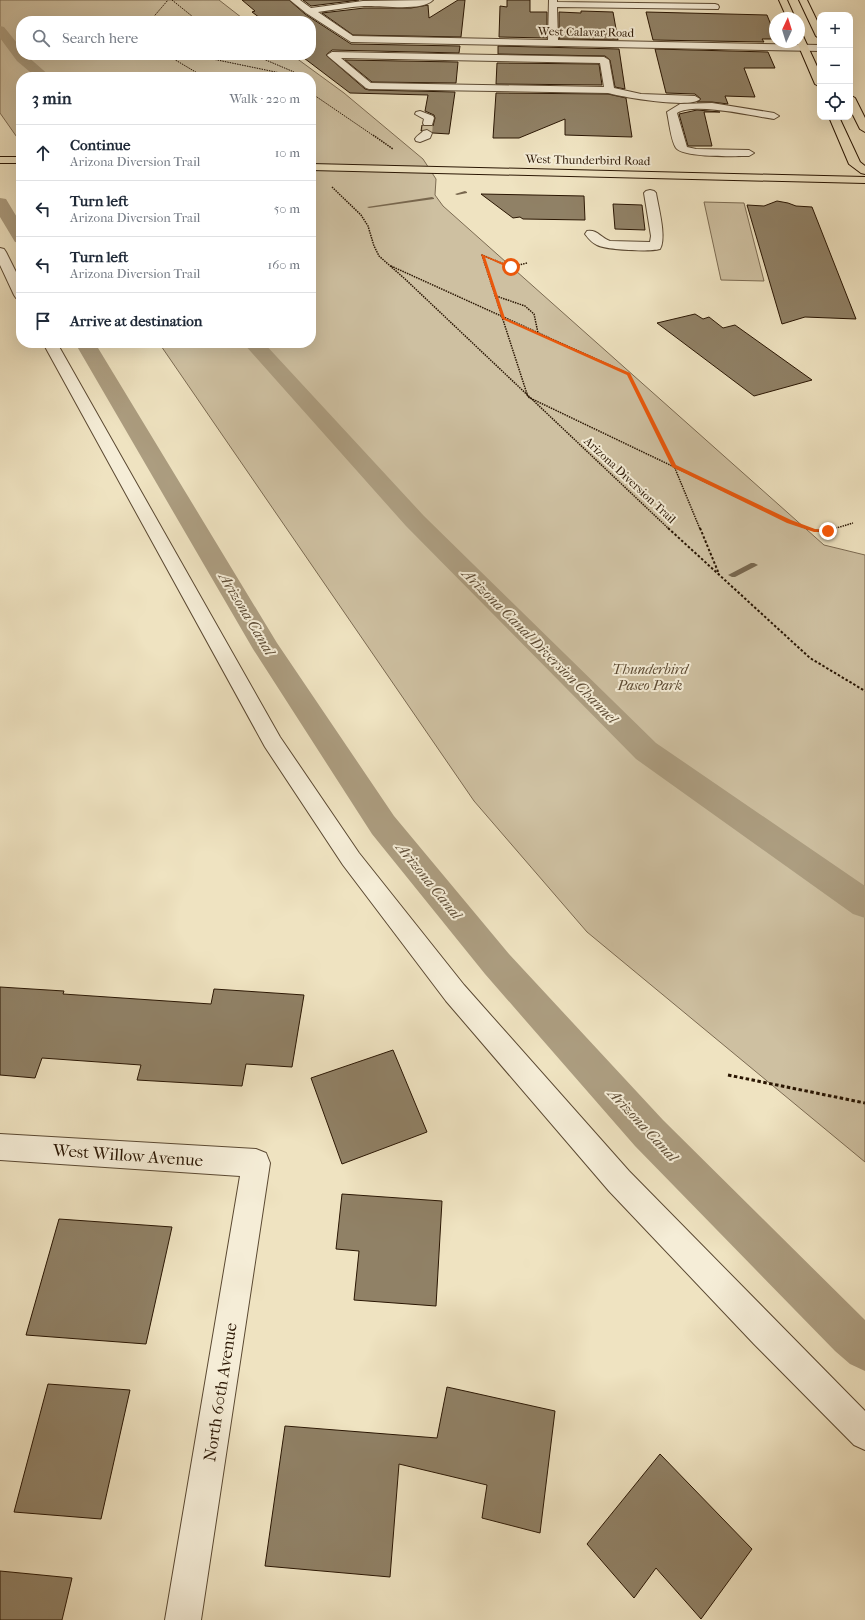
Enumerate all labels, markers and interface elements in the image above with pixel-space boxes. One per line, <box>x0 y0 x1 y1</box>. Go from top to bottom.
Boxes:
north arrow <box>769 12 805 48</box>
map controls <box>817 12 853 120</box>
button: + <box>817 12 853 48</box>
search box <box>16 16 316 60</box>
street label: West Calavar Road <box>537 24 635 40</box>
icon: search <box>30 27 52 49</box>
text: Search here <box>62 29 138 47</box>
button: − <box>817 48 853 84</box>
button: locate <box>817 84 853 120</box>
text: 3 min <box>32 88 72 108</box>
text: Walk · 220 m <box>229 91 300 106</box>
text: Continue <box>70 136 130 154</box>
icon: ahead <box>32 142 54 164</box>
text: 10 m <box>275 145 300 160</box>
street label: West Thunderbird Road <box>524 152 651 168</box>
text: Arizona Diversion Trail <box>70 154 200 169</box>
text: Turn left <box>70 192 128 210</box>
icon: left <box>32 198 54 220</box>
text: 50 m <box>274 201 300 216</box>
text: Arizona Diversion Trail <box>70 210 200 225</box>
text: Turn left <box>70 248 128 266</box>
icon: left <box>32 254 54 276</box>
text: 160 m <box>268 257 300 272</box>
route start <box>502 258 520 276</box>
text: Arizona Diversion Trail <box>70 266 200 281</box>
icon: arrive <box>32 310 54 332</box>
text: Arrive at destination <box>70 312 202 330</box>
street label: Arizona Diversion Trail <box>580 433 679 527</box>
route end <box>819 522 837 540</box>
water label: Arizona Canal Diversion Channel <box>457 563 623 729</box>
water label: Arizona Canal <box>214 568 280 661</box>
park label: Thunderbird Paseo Park <box>612 661 690 694</box>
water label: Arizona Canal <box>391 837 467 925</box>
water label: Arizona Canal <box>603 1083 683 1167</box>
street label: West Willow Avenue <box>51 1140 204 1170</box>
street label: North 60th Avenue <box>199 1321 241 1463</box>

